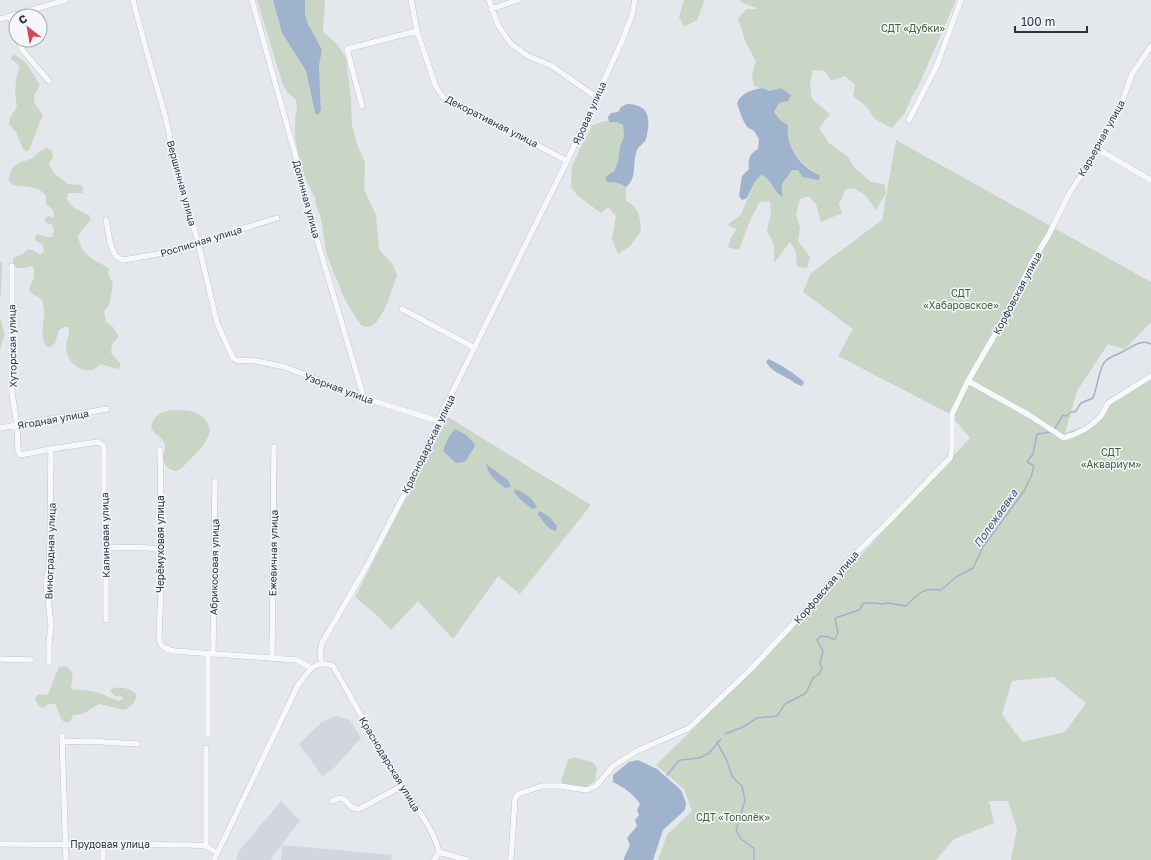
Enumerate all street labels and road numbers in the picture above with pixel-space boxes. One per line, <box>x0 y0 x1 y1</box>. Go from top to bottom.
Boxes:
street label: Яровая улица <box>570 80 608 146</box>
street label: Декоративная улица <box>444 92 540 150</box>
street label: Карьерная улица <box>1075 98 1127 178</box>
street label: Вершинная улица <box>165 139 199 227</box>
street label: Долинная улица <box>291 159 323 239</box>
street label: Росписная улица <box>159 223 243 259</box>
street label: Корфовская улица <box>990 249 1044 337</box>
street label: Хуторская улица <box>5 304 19 388</box>
street label: Узорная улица <box>303 370 375 406</box>
street label: Краснодарская улица <box>399 393 457 495</box>
street label: Ягодная улица <box>16 407 90 431</box>
street label: Калиновая улица <box>98 492 112 578</box>
street label: Черёмуховая улица <box>154 495 166 593</box>
street label: Виноградная улица <box>42 503 58 599</box>
street label: Ежевичная улица <box>266 510 280 596</box>
street label: Абрикосовая улица <box>207 519 221 615</box>
street label: Корфовская улица <box>791 548 861 626</box>
street label: Краснодарская улица <box>357 714 423 814</box>
street label: Прудовая улица <box>70 838 150 850</box>

